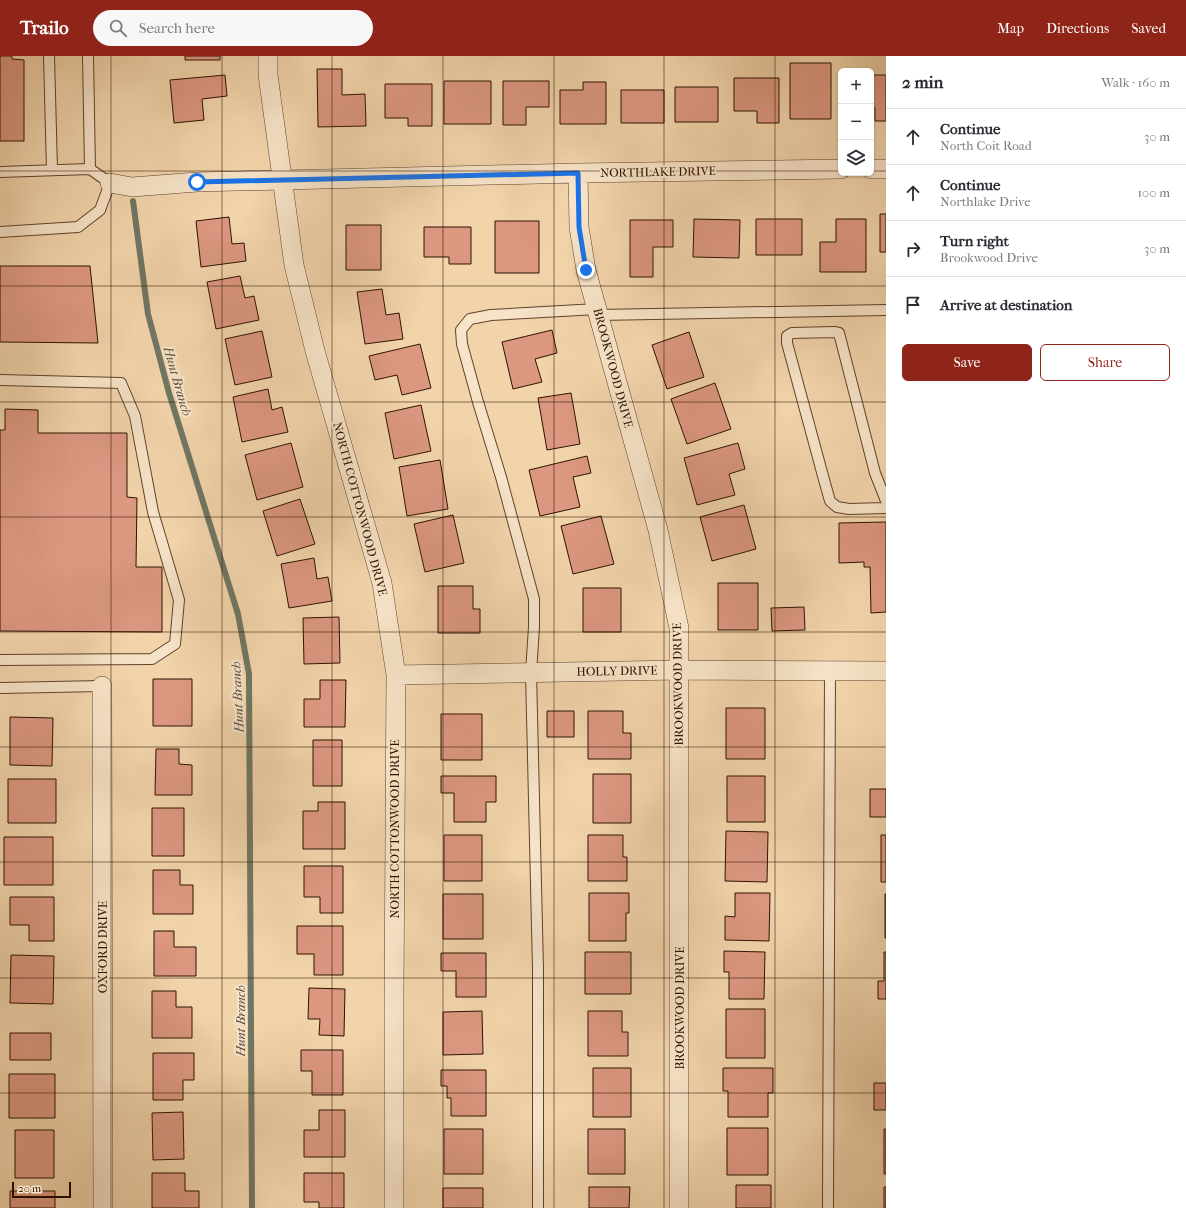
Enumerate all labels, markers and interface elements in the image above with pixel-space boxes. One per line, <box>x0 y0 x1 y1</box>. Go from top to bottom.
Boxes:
search box <box>93 10 373 46</box>
text: Trailo <box>20 17 69 39</box>
icon: search <box>107 17 129 39</box>
text: Search here <box>139 19 215 37</box>
text: Map <box>997 20 1024 37</box>
text: Directions <box>1046 20 1109 37</box>
text: Saved <box>1131 20 1166 37</box>
map controls <box>838 68 874 176</box>
button: + <box>838 68 874 104</box>
text: 2 min <box>902 72 943 92</box>
text: Walk · 160 m <box>1101 75 1170 90</box>
button: − <box>838 104 874 140</box>
text: Continue <box>940 120 1000 138</box>
icon: ahead <box>902 126 924 148</box>
text: 30 m <box>1144 129 1170 144</box>
text: North Coit Road <box>940 138 1032 153</box>
button: layers <box>838 140 874 176</box>
street label: NORTHLAKE DRIVE <box>600 164 716 180</box>
route start <box>188 173 206 191</box>
text: Continue <box>940 176 1000 194</box>
icon: ahead <box>902 182 924 204</box>
text: 100 m <box>1137 185 1170 200</box>
text: Northlake Drive <box>940 194 1031 209</box>
text: Turn right <box>940 232 1009 250</box>
icon: right <box>902 238 924 260</box>
text: 30 m <box>1144 241 1170 256</box>
text: Brookwood Drive <box>940 250 1038 265</box>
route end <box>577 261 595 279</box>
icon: arrive <box>902 294 924 316</box>
text: Arrive at destination <box>940 296 1072 314</box>
street label: BROOKWOOD DRIVE <box>590 307 636 429</box>
water label: Hunt Branch <box>160 344 195 418</box>
button: Save <box>902 344 1032 381</box>
button: Share <box>1040 344 1170 381</box>
street label: NORTH COTTONWOOD DRIVE <box>330 421 390 597</box>
street label: BROOKWOOD DRIVE <box>670 622 686 746</box>
water label: Hunt Branch <box>228 661 247 734</box>
street label: HOLLY DRIVE <box>576 663 658 679</box>
street label: NORTH COTTONWOOD DRIVE <box>388 740 402 918</box>
street label: OXFORD DRIVE <box>96 901 110 993</box>
street label: BROOKWOOD DRIVE <box>673 946 687 1070</box>
water label: Hunt Branch <box>233 985 248 1058</box>
scale bar <box>12 1180 71 1199</box>
text: 20 m <box>18 1182 41 1195</box>

